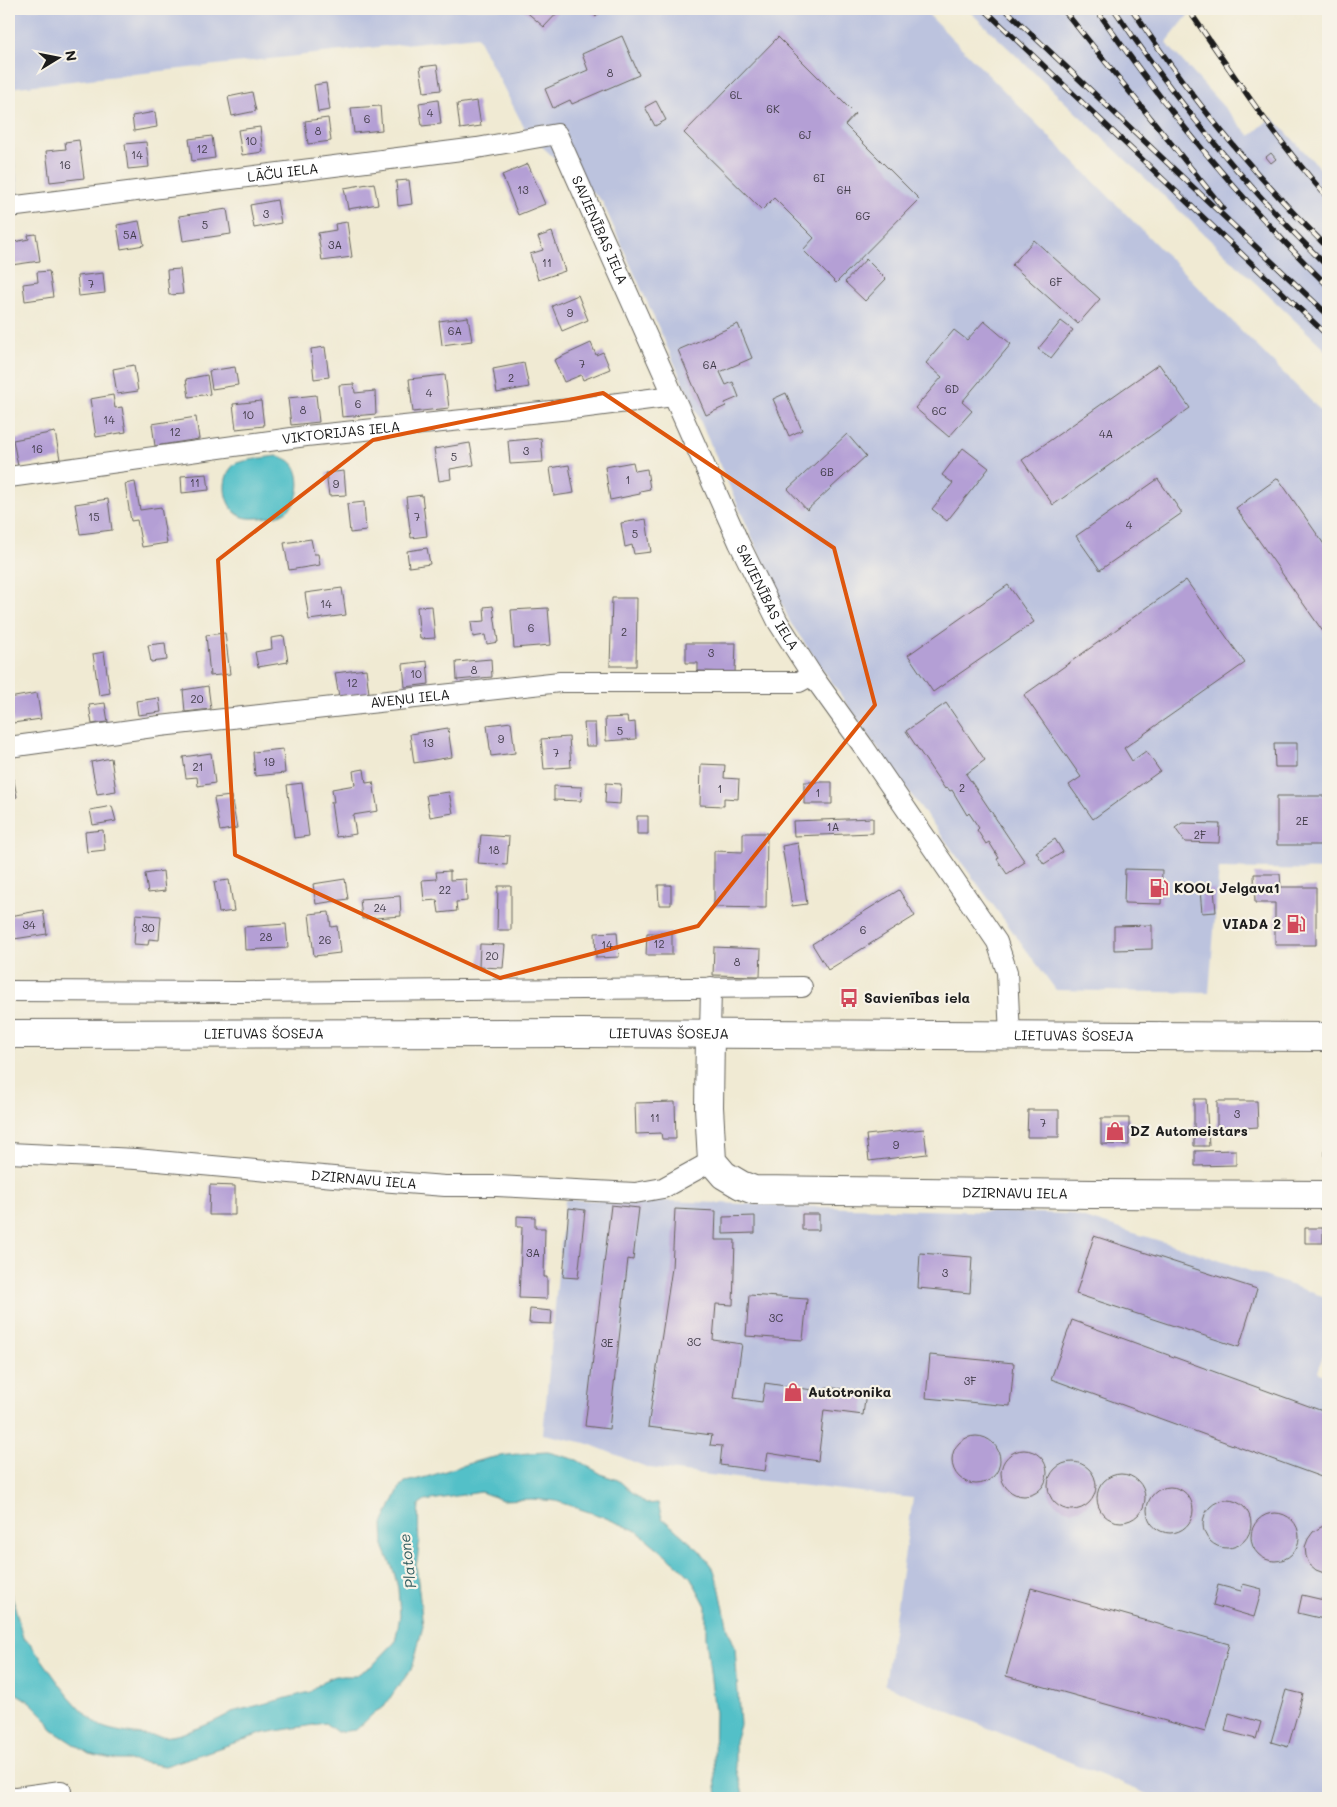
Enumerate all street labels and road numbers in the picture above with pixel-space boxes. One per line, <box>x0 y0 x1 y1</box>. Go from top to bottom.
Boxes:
street label: LĀČU IELA <box>246 158 319 186</box>
street label: SAVIENĪBAS IELA <box>568 172 633 287</box>
street label: VIKTORIJAS IELA <box>281 416 401 448</box>
street label: SAVIENĪBAS IELA <box>732 541 804 654</box>
street label: AVEŅU IELA <box>369 684 451 712</box>
street label: LIETUVAS ŠOSEJA <box>204 1023 324 1043</box>
street label: LIETUVAS ŠOSEJA <box>609 1023 729 1043</box>
street label: LIETUVAS ŠOSEJA <box>1014 1025 1134 1045</box>
street label: DZIRNAVU IELA <box>310 1165 418 1193</box>
street label: DZIRNAVU IELA <box>962 1182 1068 1203</box>

